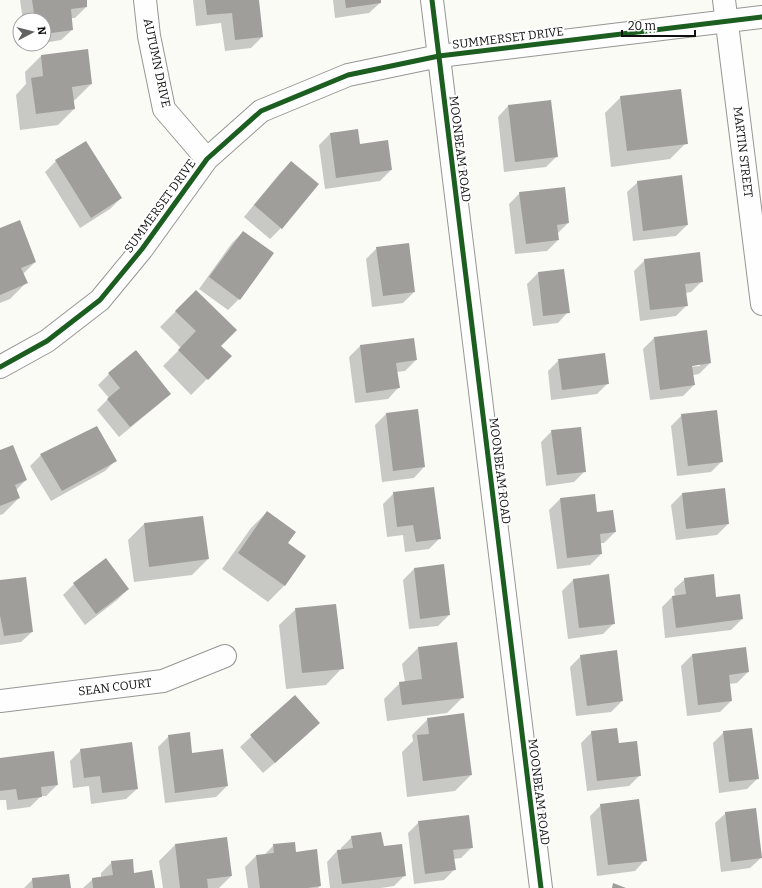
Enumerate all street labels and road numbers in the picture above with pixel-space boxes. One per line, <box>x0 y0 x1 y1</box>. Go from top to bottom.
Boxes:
street label: AUTUMN DRIVE <box>141 17 173 109</box>
street label: SUMMERSET DRIVE <box>452 24 564 52</box>
street label: MOONBEAM ROAD <box>447 95 473 203</box>
street label: MARTIN STREET <box>730 106 756 198</box>
street label: SUMMERSET DRIVE <box>121 157 199 255</box>
street label: MOONBEAM ROAD <box>487 417 513 525</box>
street label: SEAN COURT <box>77 676 153 698</box>
street label: MOONBEAM ROAD <box>526 738 552 846</box>

